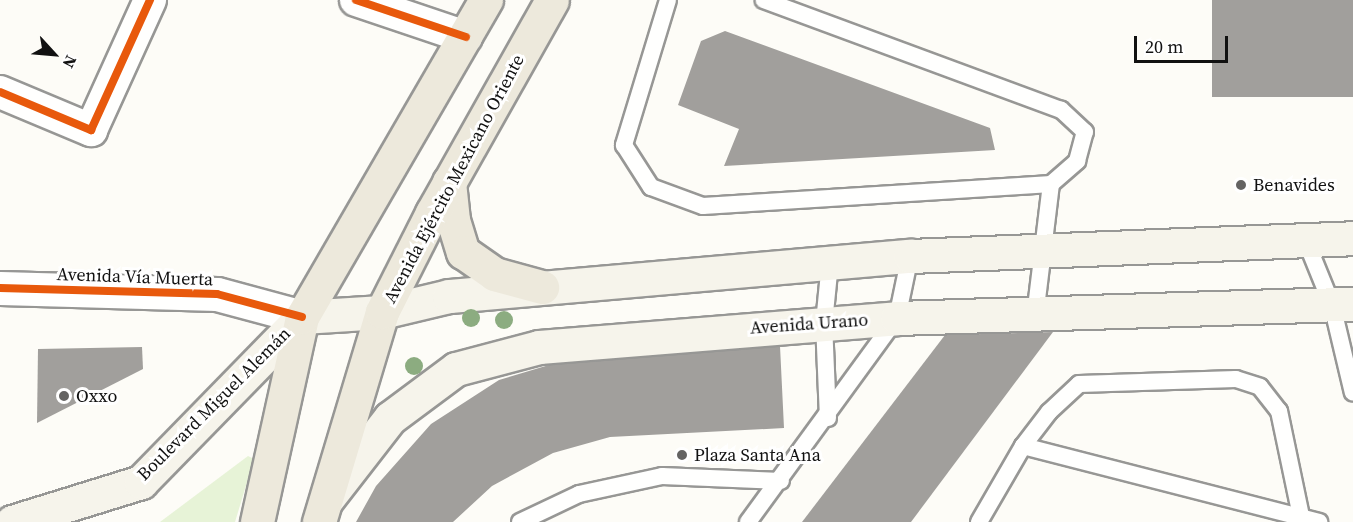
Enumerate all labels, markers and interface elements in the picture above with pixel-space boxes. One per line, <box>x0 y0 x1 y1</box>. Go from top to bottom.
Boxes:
north arrow <box>24 24 84 84</box>
scale bar <box>1137 24 1232 62</box>
text: 20 m <box>1145 34 1183 59</box>
street label: Avenida Ejército Mexicano Oriente <box>379 51 529 307</box>
text: N <box>58 52 83 72</box>
place label: Benavides <box>1253 174 1335 196</box>
marker: Benavides <box>1234 178 1248 192</box>
street label: Avenida Vía Muerta <box>56 263 214 291</box>
street label: Avenida Urano <box>749 309 869 339</box>
street label: Boulevard Miguel Alemán <box>133 323 295 485</box>
place label: Oxxo <box>76 385 117 407</box>
marker: Oxxo <box>57 389 71 403</box>
place label: Plaza Santa Ana <box>694 444 821 466</box>
marker: Plaza Santa Ana <box>675 448 689 462</box>

